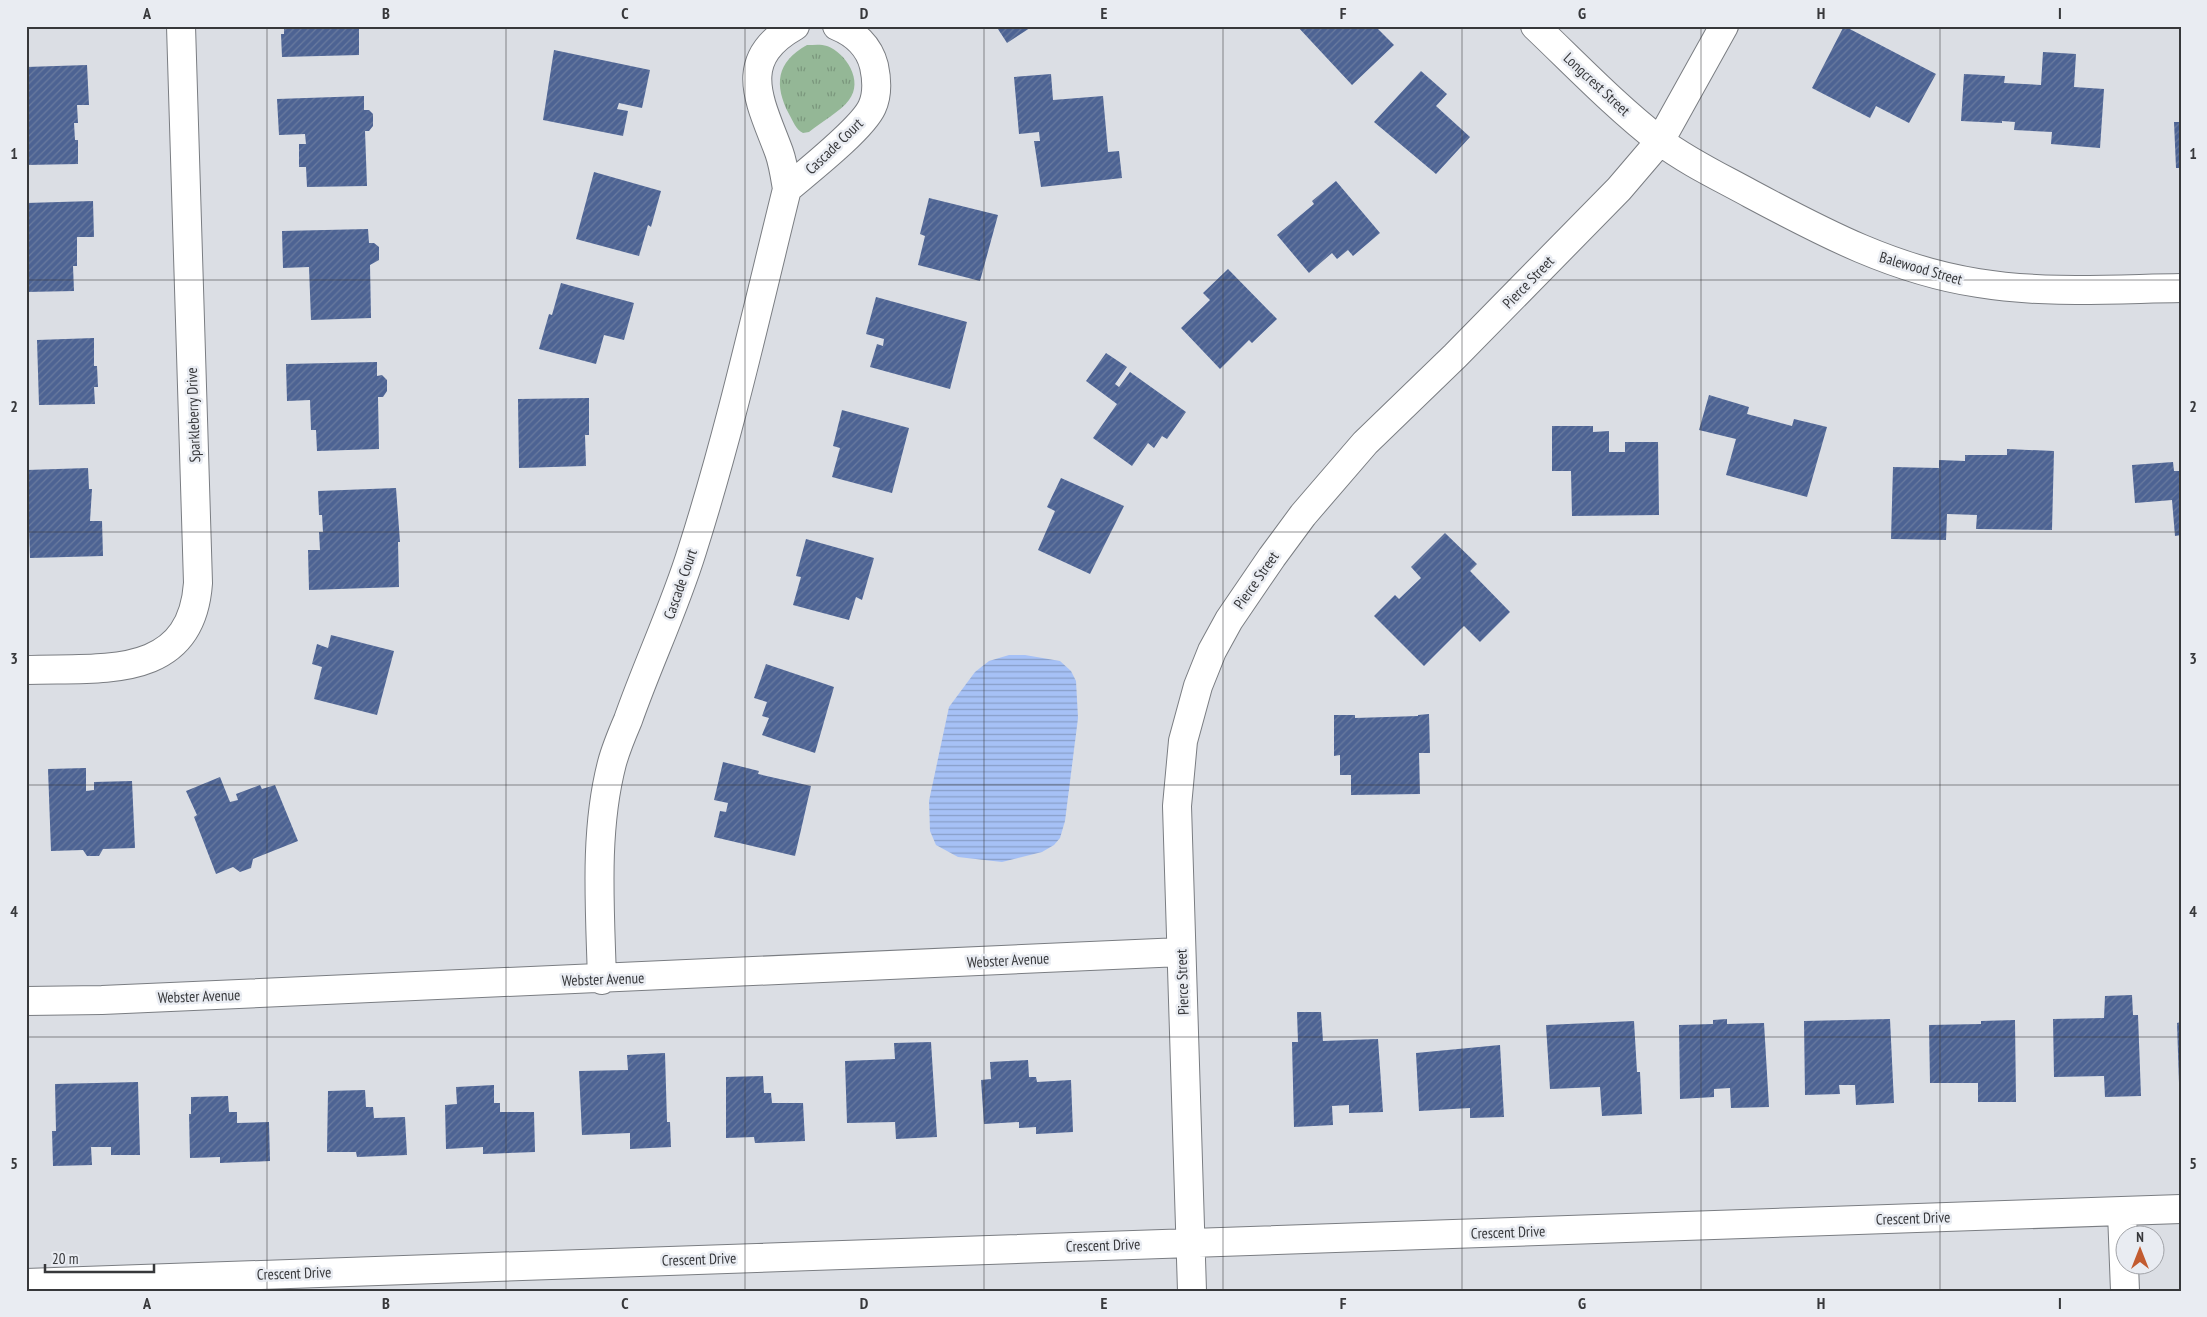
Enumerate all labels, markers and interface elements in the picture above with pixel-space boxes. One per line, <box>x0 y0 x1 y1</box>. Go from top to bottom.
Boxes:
text: A <box>142 3 152 23</box>
text: B <box>382 3 390 23</box>
text: C <box>621 3 629 23</box>
text: D <box>860 3 869 23</box>
text: E <box>1101 3 1108 23</box>
text: F <box>1340 3 1347 23</box>
text: G <box>1578 3 1586 23</box>
text: H <box>1817 3 1825 23</box>
text: I <box>2058 3 2062 23</box>
street label: Longcrest Street <box>1560 48 1634 120</box>
street label: Cascade Court <box>801 114 867 178</box>
text: 1 <box>10 143 18 163</box>
text: 1 <box>2189 143 2197 163</box>
street label: Balewood Street <box>1878 247 1964 289</box>
street label: Pierce Street <box>1498 252 1558 312</box>
street label: Sparkleberry Drive <box>182 367 204 463</box>
text: 2 <box>10 396 18 416</box>
text: 2 <box>2189 396 2197 416</box>
street label: Cascade Court <box>659 546 701 622</box>
street label: Pierce Street <box>1229 548 1283 612</box>
text: 3 <box>10 648 18 668</box>
text: 3 <box>2189 648 2197 668</box>
text: 4 <box>10 901 18 921</box>
text: 4 <box>2189 901 2197 921</box>
street label: Webster Avenue <box>966 948 1050 972</box>
street label: Pierce Street <box>1171 949 1193 1015</box>
street label: Webster Avenue <box>562 968 644 990</box>
street label: Webster Avenue <box>158 985 240 1007</box>
text: 5 <box>10 1153 18 1173</box>
text: 5 <box>2189 1153 2197 1173</box>
street label: Crescent Drive <box>1875 1207 1951 1229</box>
street label: Crescent Drive <box>1470 1221 1546 1243</box>
north arrow <box>2114 1224 2164 1274</box>
text: N <box>2136 1228 2144 1246</box>
street label: Crescent Drive <box>1065 1234 1141 1256</box>
scale bar <box>45 1242 154 1274</box>
street label: Crescent Drive <box>661 1248 737 1270</box>
text: 20 m <box>52 1249 78 1268</box>
street label: Crescent Drive <box>256 1262 332 1284</box>
text: A <box>142 1293 152 1313</box>
text: B <box>382 1293 390 1313</box>
text: C <box>621 1293 629 1313</box>
text: D <box>860 1293 869 1313</box>
text: E <box>1101 1293 1108 1313</box>
text: F <box>1340 1293 1347 1313</box>
text: G <box>1578 1293 1586 1313</box>
text: H <box>1817 1293 1825 1313</box>
text: I <box>2058 1293 2062 1313</box>

